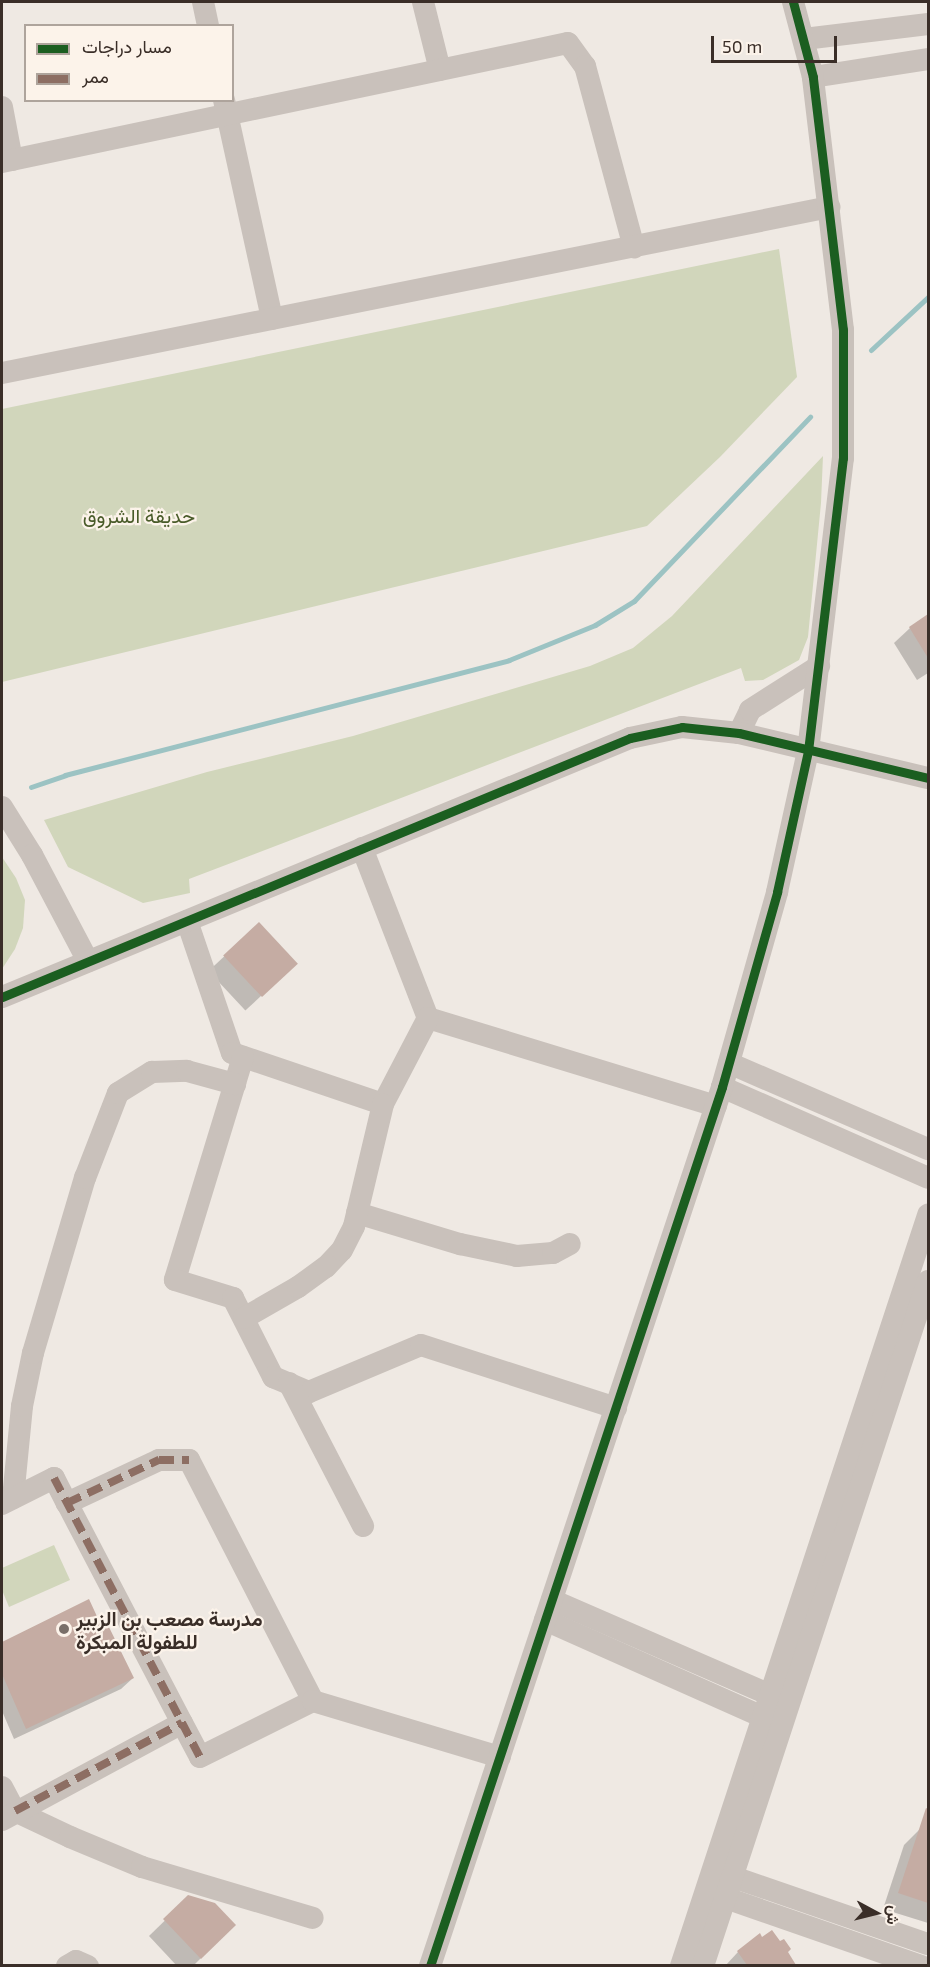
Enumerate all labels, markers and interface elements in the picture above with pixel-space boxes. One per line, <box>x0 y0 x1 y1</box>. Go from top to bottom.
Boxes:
legend <box>24 24 234 102</box>
scale bar <box>714 24 840 62</box>
text: مسار دراجات <box>82 35 172 57</box>
text: 50 m <box>722 35 762 57</box>
text: ممر <box>82 65 109 87</box>
park label: حديقة الشروق <box>83 503 195 527</box>
place label: مدرسة مصعب بن الزبير للطفولة المبكرة <box>76 1606 263 1653</box>
marker: مدرسة مصعب بن الزبير للطفولة المبكرة <box>57 1622 71 1636</box>
north arrow <box>846 1883 906 1943</box>
text: ش <box>884 1905 905 1926</box>

